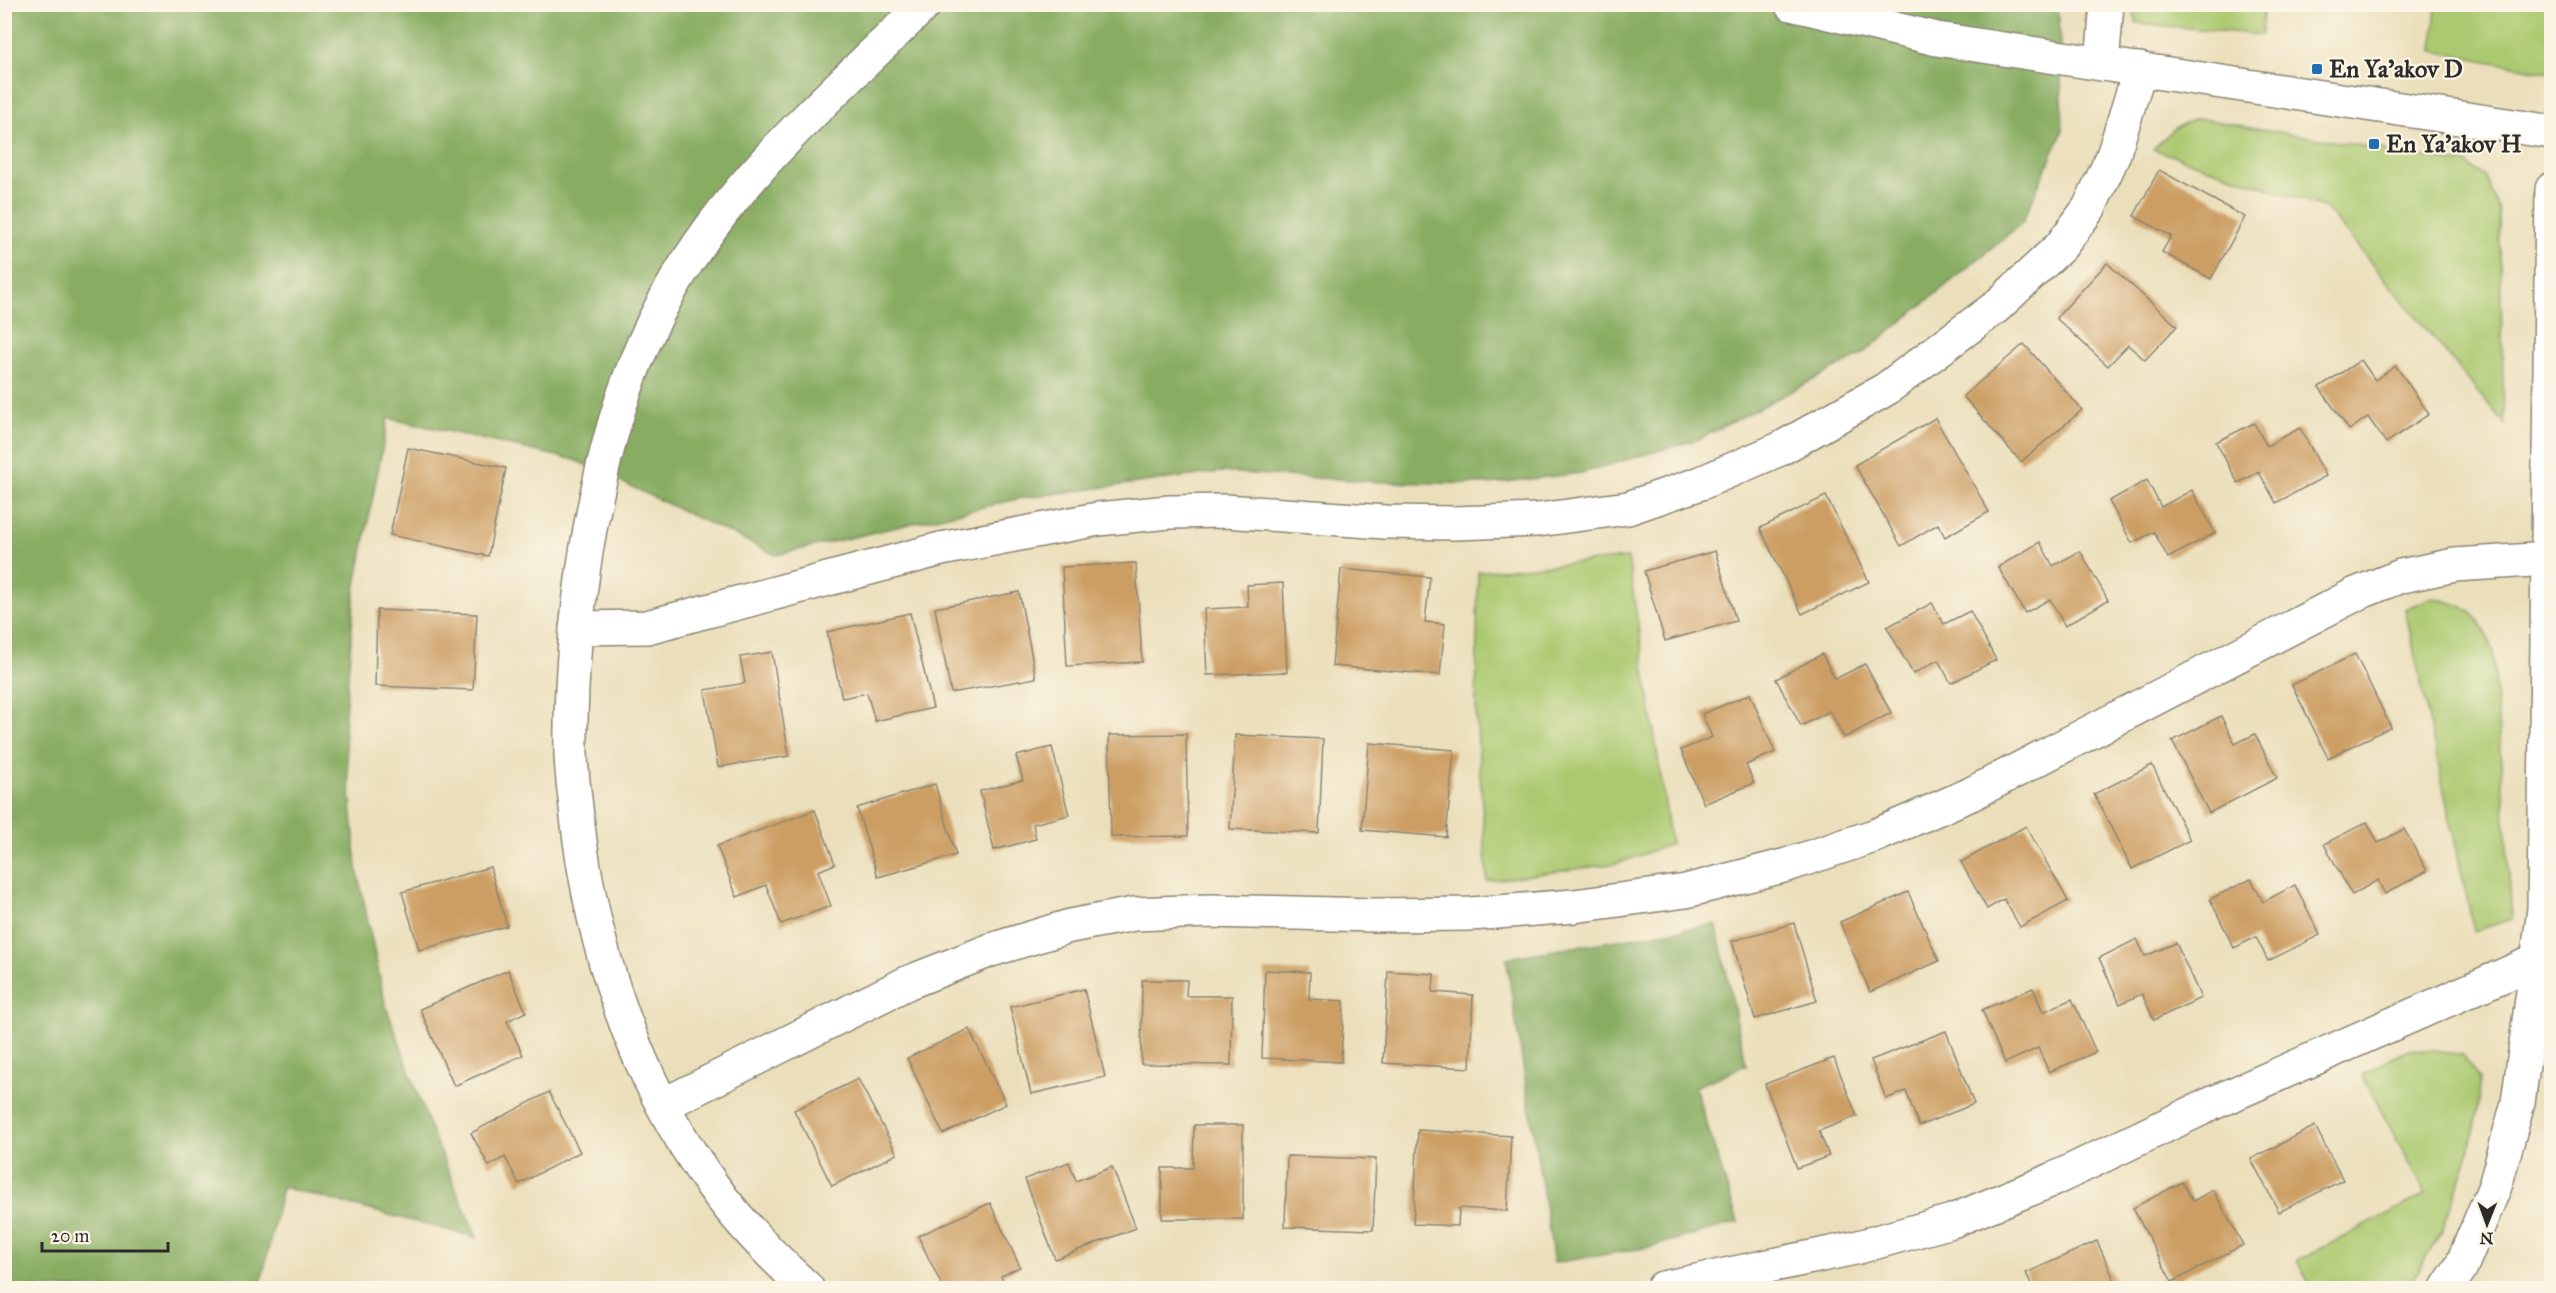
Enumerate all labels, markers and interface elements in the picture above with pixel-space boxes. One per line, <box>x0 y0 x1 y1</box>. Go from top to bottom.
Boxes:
place label: En Ya'akov D <box>2329 54 2463 84</box>
marker: En Ya'akov D <box>2310 62 2324 76</box>
place label: En Ya'akov H <box>2386 129 2522 159</box>
marker: En Ya'akov H <box>2367 137 2381 151</box>
north arrow <box>2457 1194 2517 1254</box>
scale bar <box>42 1215 168 1253</box>
text: 20 m <box>51 1225 89 1247</box>
text: N <box>2479 1229 2494 1248</box>

